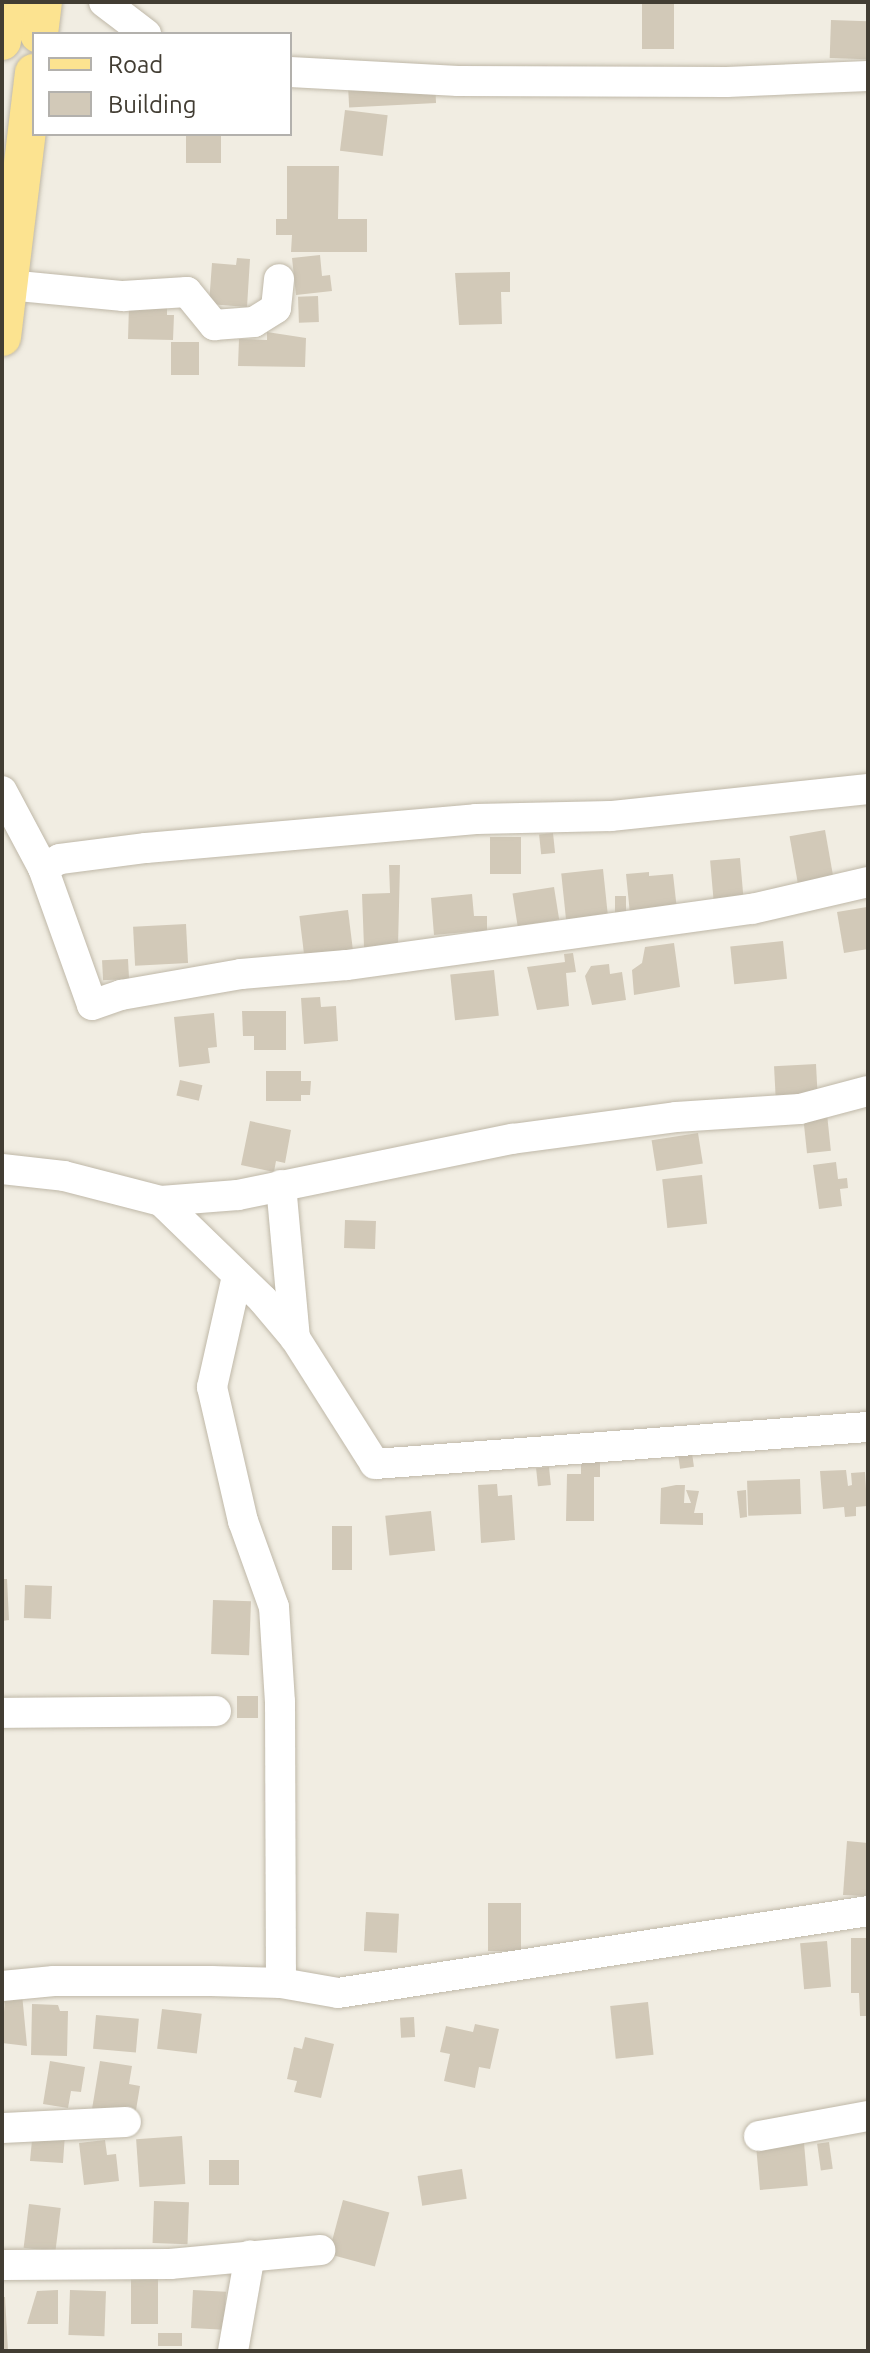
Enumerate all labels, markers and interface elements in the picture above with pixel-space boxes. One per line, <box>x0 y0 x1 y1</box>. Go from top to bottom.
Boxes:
legend <box>32 32 292 136</box>
text: Road <box>108 51 163 78</box>
text: Building <box>108 91 196 118</box>

